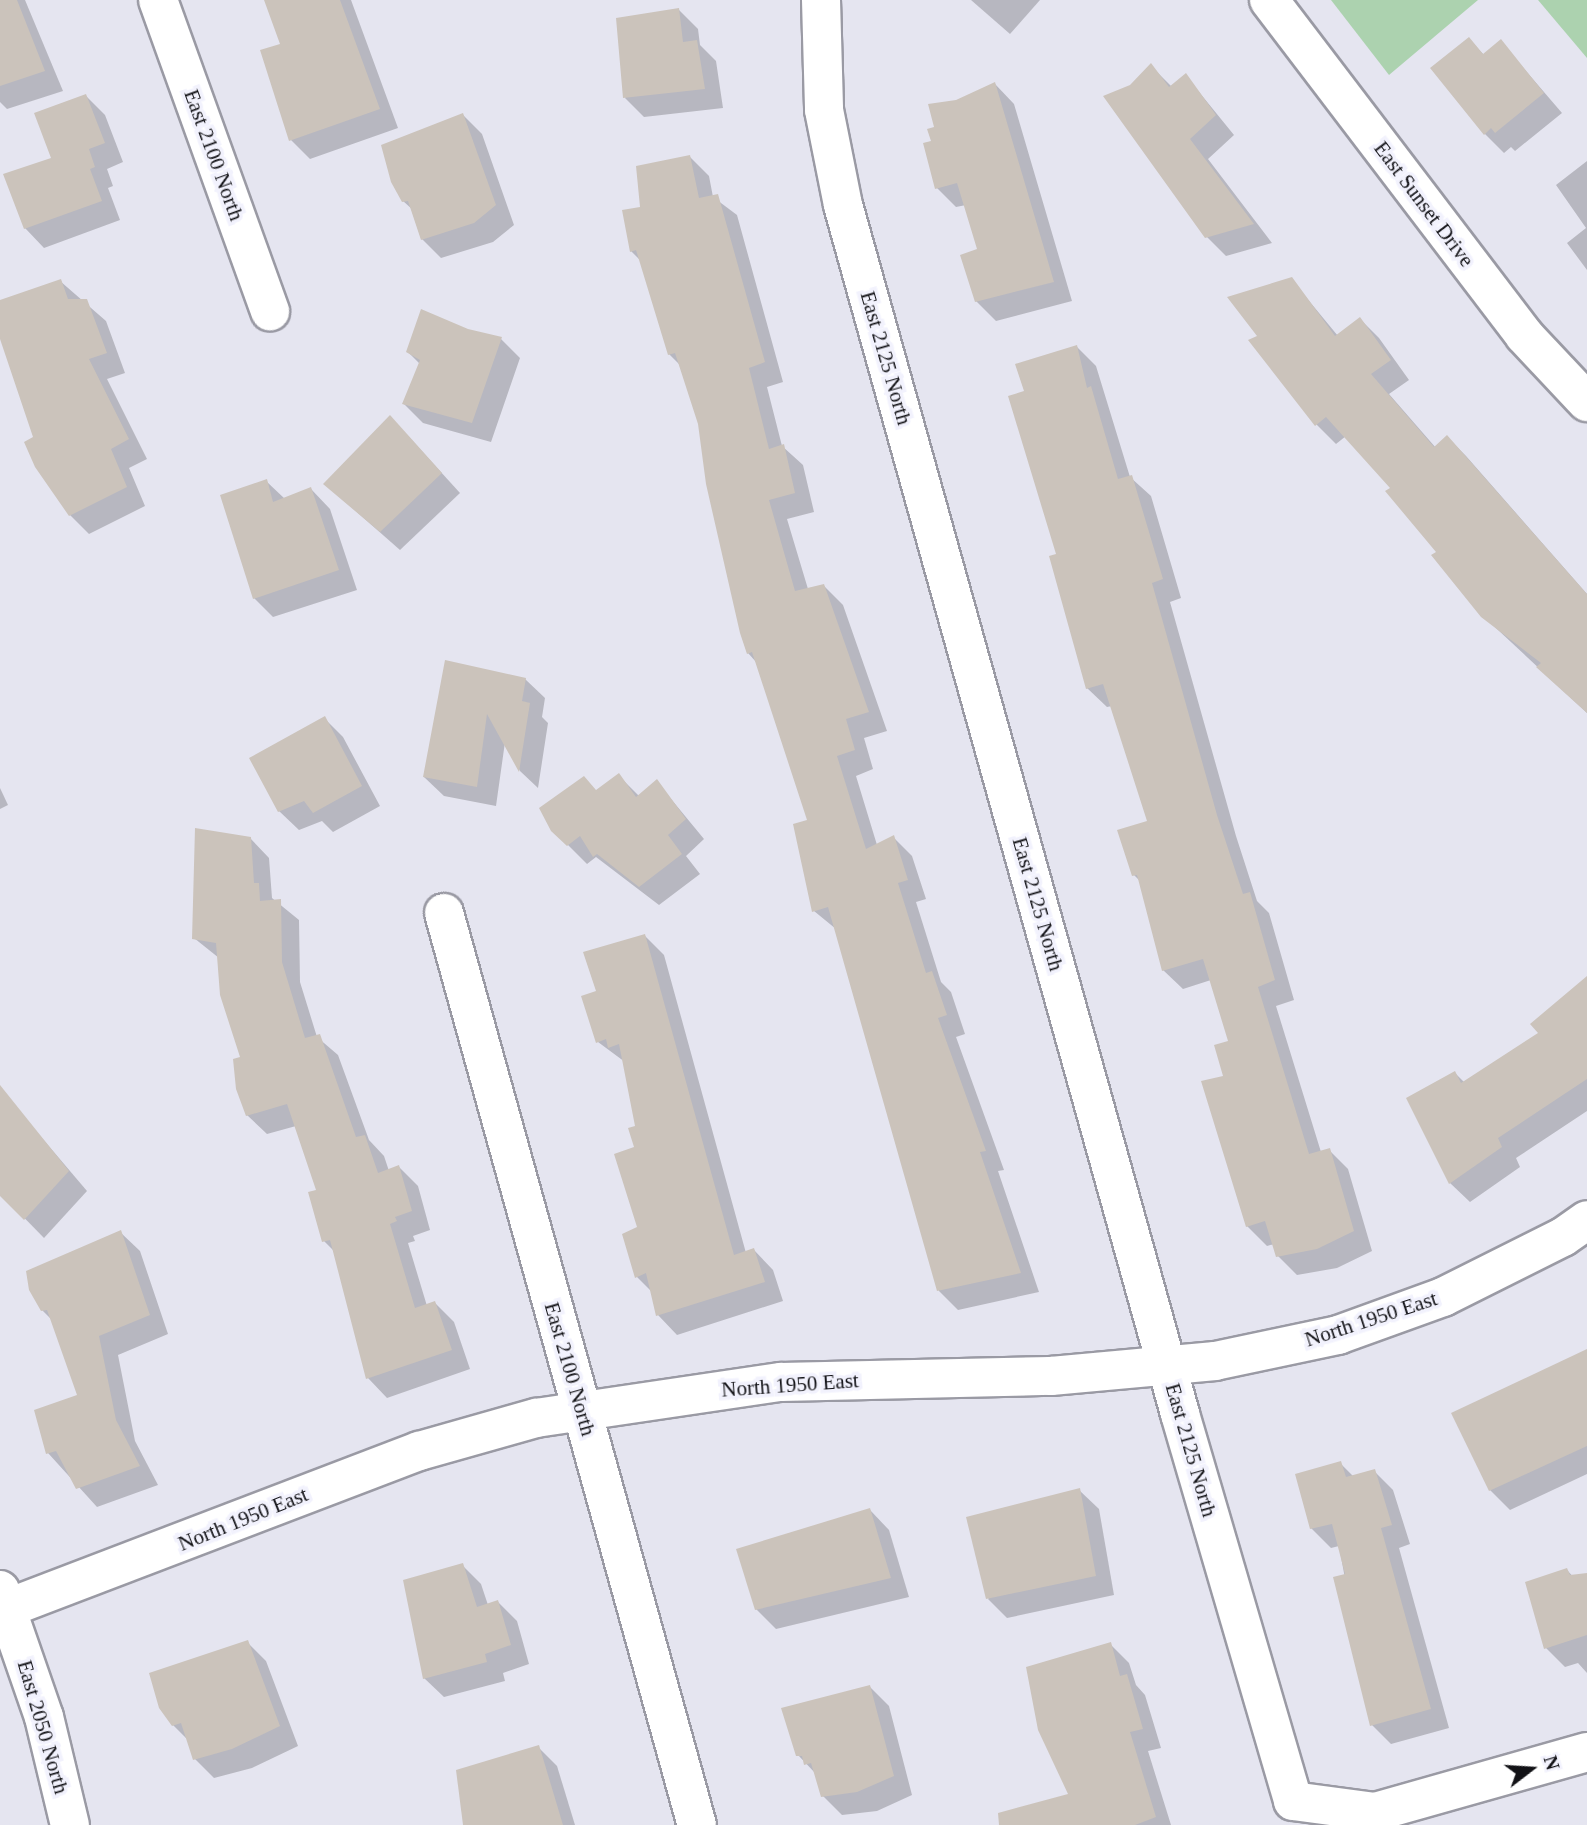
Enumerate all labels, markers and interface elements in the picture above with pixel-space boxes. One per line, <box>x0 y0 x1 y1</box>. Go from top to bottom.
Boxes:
street label: East 2100 North <box>179 86 249 224</box>
street label: East Sunset Drive <box>1369 136 1479 272</box>
street label: East 2125 North <box>855 288 917 428</box>
street label: East 2125 North <box>1007 834 1069 974</box>
street label: North 1950 East <box>1302 1286 1440 1352</box>
street label: East 2100 North <box>539 1299 601 1439</box>
street label: North 1950 East <box>720 1368 860 1402</box>
street label: East 2125 North <box>1160 1380 1222 1520</box>
street label: North 1950 East <box>174 1482 312 1556</box>
street label: East 2050 North <box>12 1657 74 1797</box>
north arrow <box>1496 1734 1566 1804</box>
text: N <box>1540 1753 1564 1772</box>

